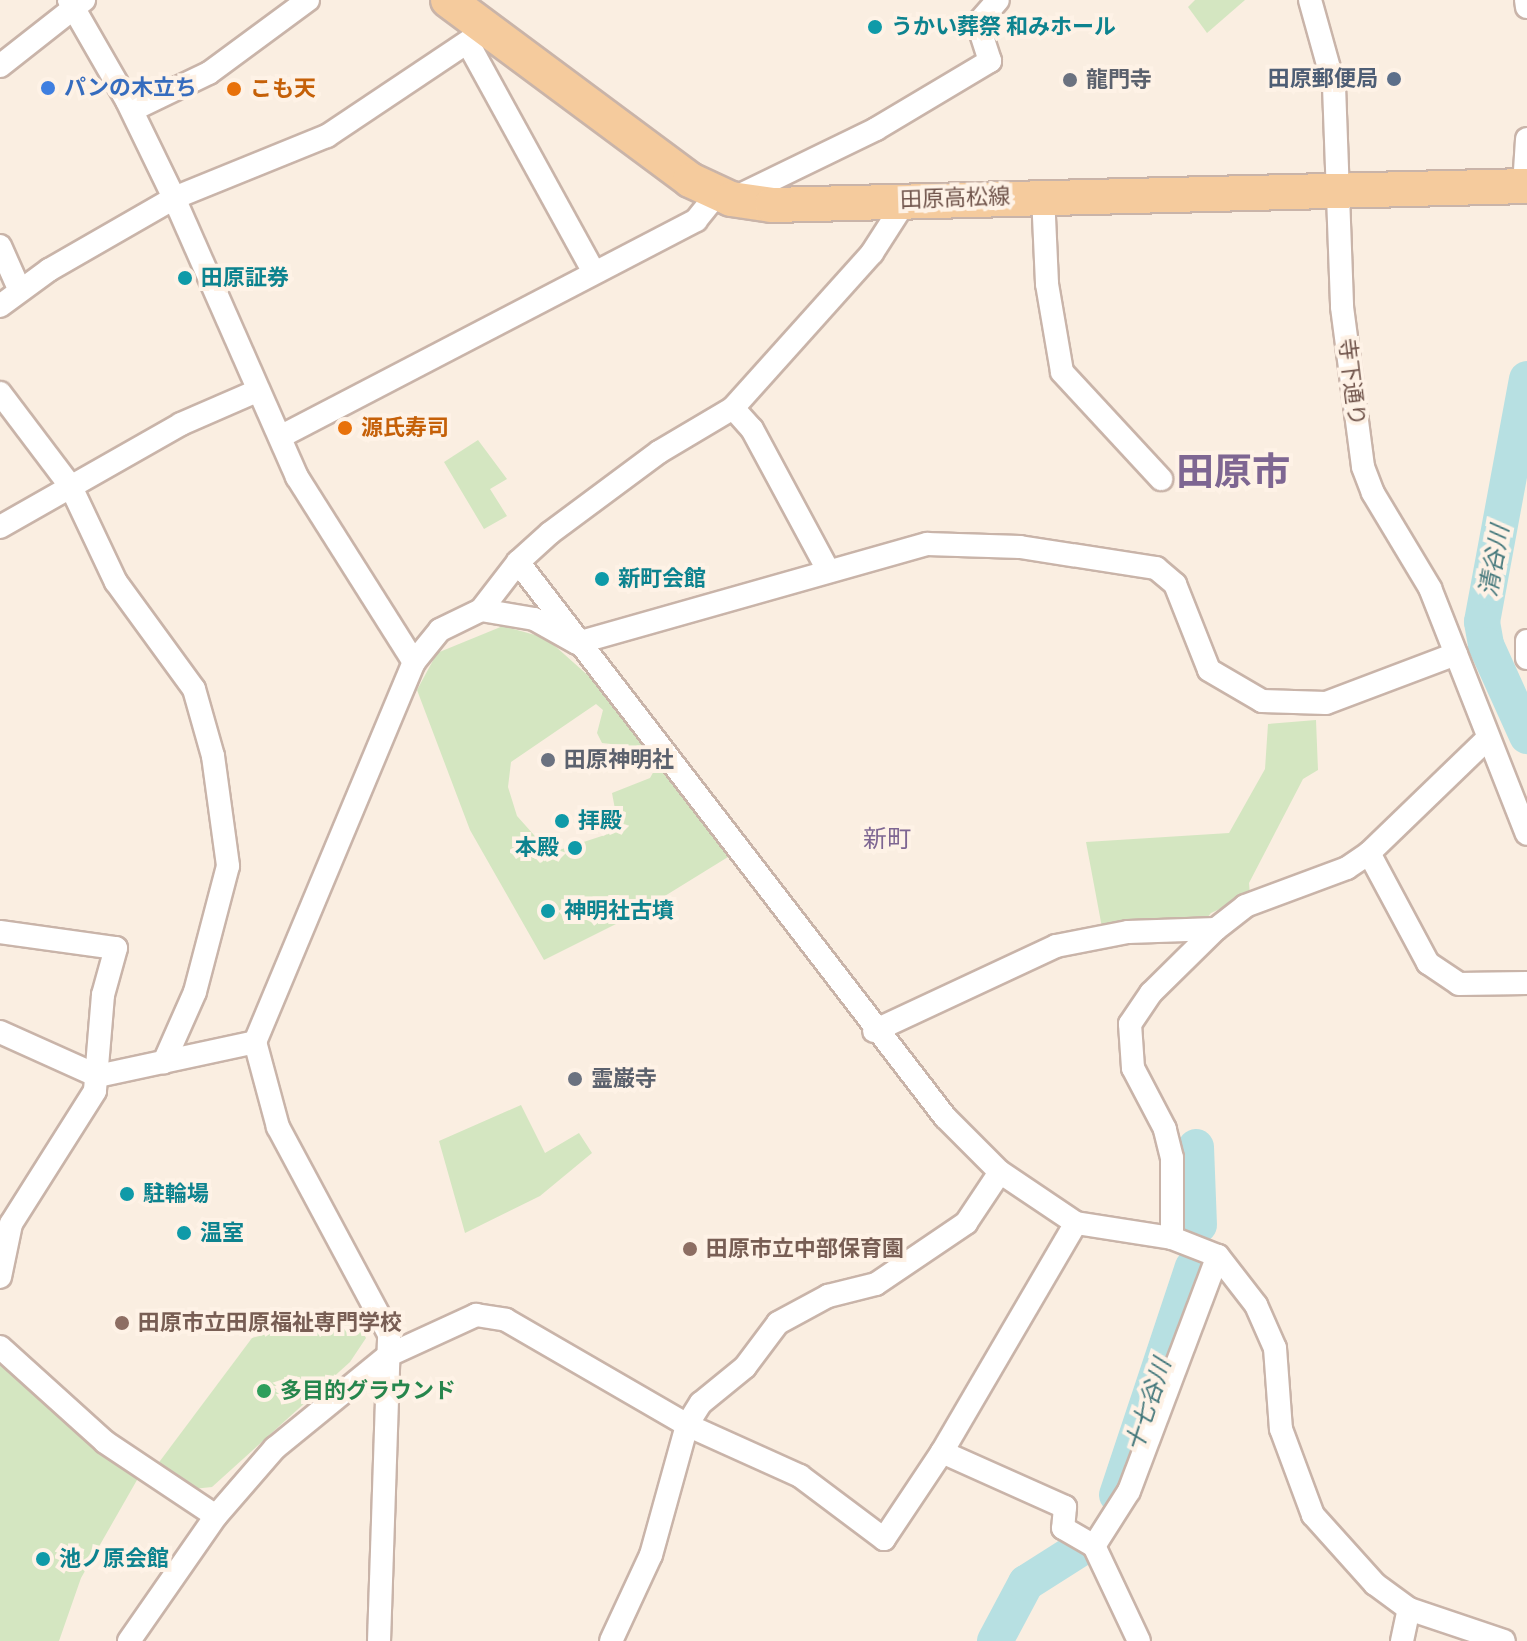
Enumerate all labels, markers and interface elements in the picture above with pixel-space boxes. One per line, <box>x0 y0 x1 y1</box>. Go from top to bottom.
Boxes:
place label: うかい葬祭 和みホール <box>891 14 1116 40</box>
marker: うかい葬祭 和みホール <box>866 18 884 36</box>
place label: 田原郵便局 <box>1268 66 1378 92</box>
place label: 龍門寺 <box>1086 67 1152 93</box>
marker: 田原郵便局 <box>1385 70 1403 88</box>
marker: 龍門寺 <box>1061 71 1079 89</box>
place label: パンの木立ち <box>64 75 196 101</box>
place label: こも天 <box>250 76 316 102</box>
marker: パンの木立ち <box>39 79 57 97</box>
marker: こも天 <box>225 80 243 98</box>
street label: 田原高松線 <box>900 183 1010 213</box>
place label: 田原証券 <box>201 265 289 291</box>
marker: 田原証券 <box>176 269 194 287</box>
street label: 寺下通り <box>1334 337 1370 427</box>
place label: 源氏寿司 <box>361 415 449 441</box>
marker: 源氏寿司 <box>336 419 354 437</box>
district label: 田原市 <box>1176 449 1290 495</box>
water label: 清谷川 <box>1474 523 1514 599</box>
place label: 新町会館 <box>618 566 706 592</box>
marker: 新町会館 <box>593 570 611 588</box>
place label: 田原神明社 <box>564 747 674 773</box>
marker: 田原神明社 <box>539 751 557 769</box>
place label: 拝殿 <box>578 808 622 834</box>
marker: 拝殿 <box>553 812 571 830</box>
district label: 新町 <box>863 825 911 853</box>
place label: 本殿 <box>515 835 559 861</box>
marker: 本殿 <box>566 839 584 857</box>
place label: 神明社古墳 <box>564 898 674 924</box>
marker: 神明社古墳 <box>539 902 557 920</box>
place label: 霊巌寺 <box>591 1066 657 1092</box>
marker: 霊巌寺 <box>566 1070 584 1088</box>
place label: 駐輪場 <box>143 1181 209 1207</box>
marker: 駐輪場 <box>118 1185 136 1203</box>
place label: 温室 <box>200 1220 244 1246</box>
marker: 温室 <box>175 1224 193 1242</box>
place label: 田原市立中部保育園 <box>706 1236 904 1262</box>
marker: 田原市立中部保育園 <box>681 1240 699 1258</box>
place label: 田原市立田原福祉専門学校 <box>138 1310 402 1336</box>
marker: 田原市立田原福祉専門学校 <box>113 1314 131 1332</box>
water label: 十七谷川 <box>1119 1355 1177 1455</box>
place label: 多目的グラウンド <box>280 1378 456 1404</box>
marker: 多目的グラウンド <box>255 1382 273 1400</box>
place label: 池ノ原会館 <box>59 1546 169 1572</box>
marker: 池ノ原会館 <box>34 1550 52 1568</box>

